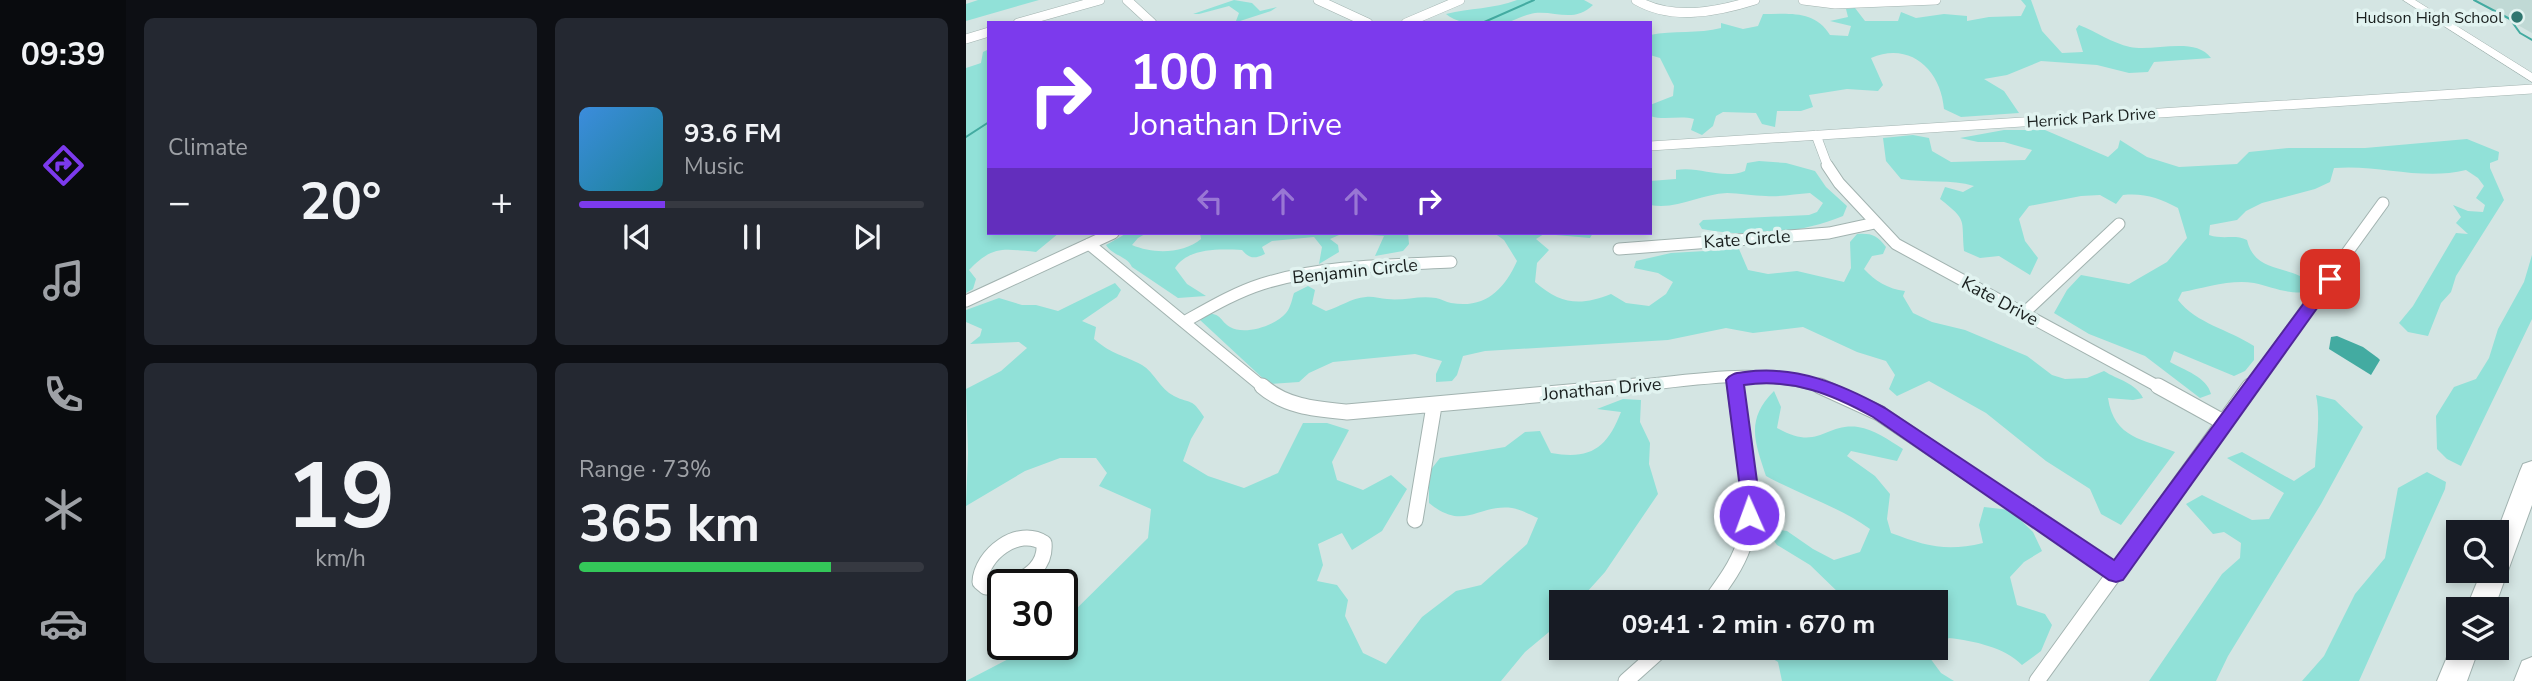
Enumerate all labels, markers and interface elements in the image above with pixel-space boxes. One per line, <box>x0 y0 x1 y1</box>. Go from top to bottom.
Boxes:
place label: Hudson High School <box>2355 7 2503 29</box>
marker: Hudson High School <box>2509 9 2525 25</box>
text: 09:39 <box>21 33 105 76</box>
text: 100 m <box>1130 39 1274 106</box>
icon: right <box>1015 49 1106 140</box>
text: Jonathan Drive <box>1130 103 1342 146</box>
street label: Herrick Park Drive <box>2026 103 2156 133</box>
text: 93.6 FM <box>684 116 781 151</box>
text: Climate <box>168 132 248 163</box>
icon: directions <box>39 141 88 190</box>
text: Music <box>684 151 744 182</box>
text: 20° <box>299 166 382 237</box>
text: − <box>168 177 191 228</box>
text: + <box>490 177 513 228</box>
icon: left <box>1191 182 1229 220</box>
icon: ahead <box>1264 182 1302 220</box>
icon: ahead <box>1337 182 1375 220</box>
icon: right <box>1410 182 1448 220</box>
icon: previous <box>618 218 656 256</box>
icon: pause <box>733 218 771 256</box>
icon: next <box>848 218 886 256</box>
street label: Kate Circle <box>1703 224 1791 254</box>
pin <box>2300 249 2360 309</box>
street label: Benjamin Circle <box>1291 252 1419 290</box>
icon: music <box>39 256 88 305</box>
icon: arrive <box>2311 260 2349 298</box>
street label: Kate Drive <box>1957 271 2043 331</box>
icon: phone <box>39 370 88 419</box>
street label: Jonathan Drive <box>1541 372 1662 406</box>
text: 19 <box>286 435 395 559</box>
text: Range · 73% <box>579 454 711 485</box>
position arrow <box>1712 478 1786 552</box>
icon: climate <box>39 485 88 534</box>
text: 365 km <box>579 488 760 559</box>
map controls <box>2446 520 2509 660</box>
button: search <box>2446 520 2509 583</box>
text: km/h <box>315 543 366 574</box>
speed limit sign: 30 <box>987 569 1078 660</box>
button: layers <box>2446 597 2509 660</box>
icon: car <box>39 599 88 648</box>
text: 09:41 · 2 min · 670 m <box>1622 607 1875 642</box>

